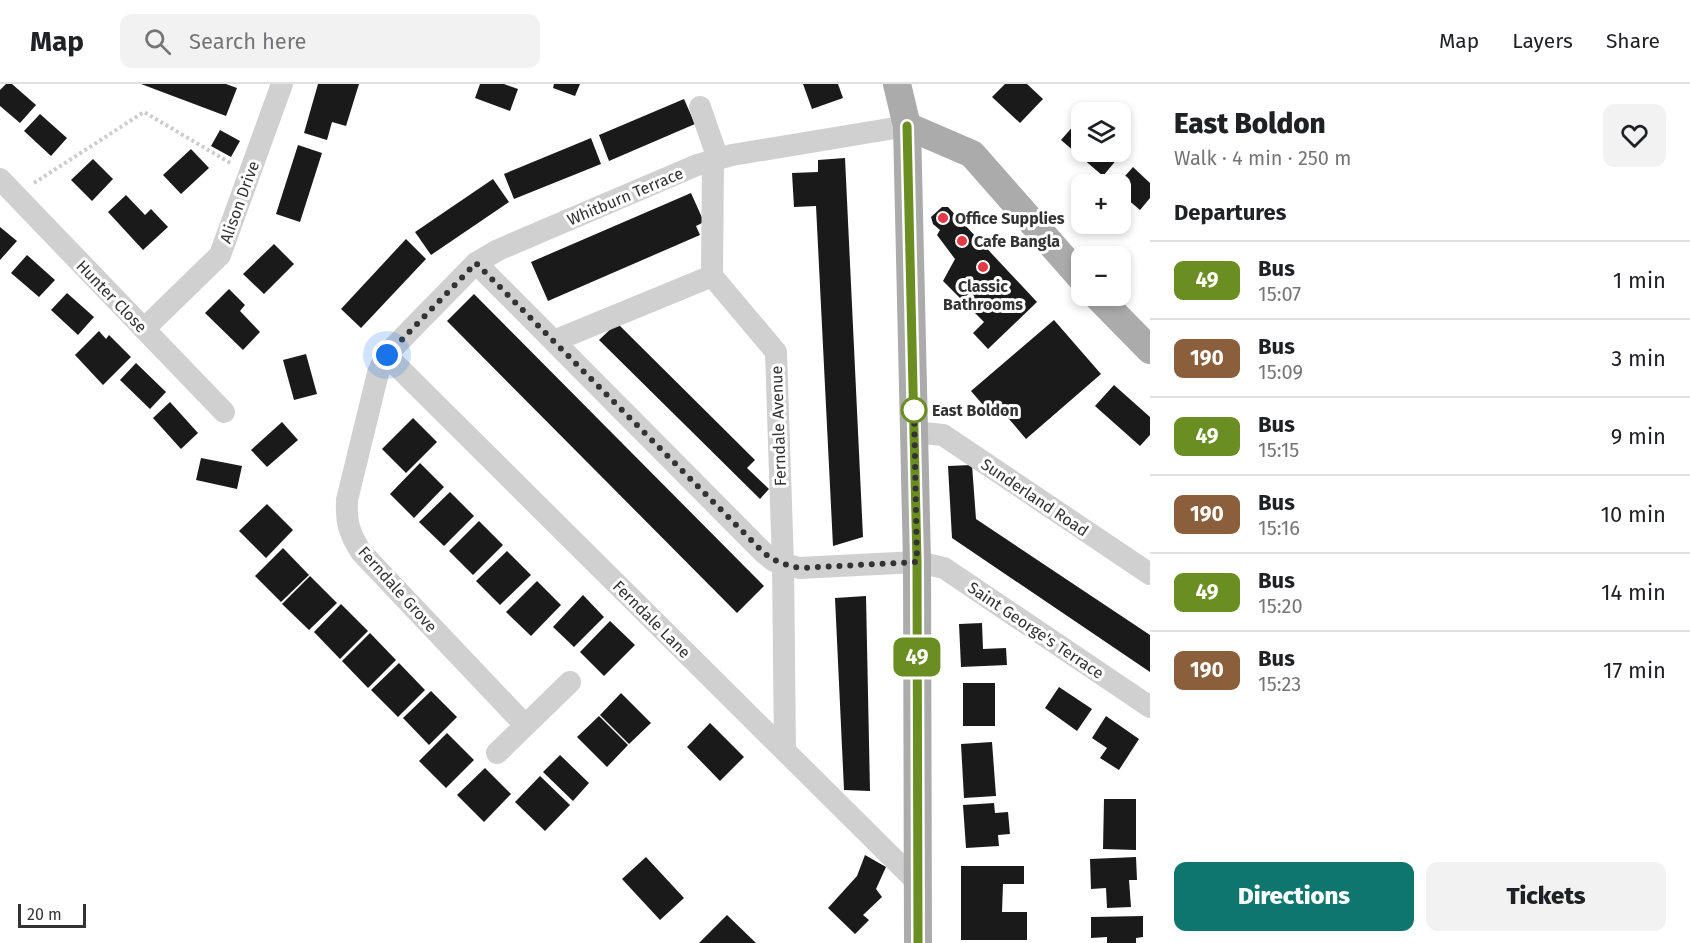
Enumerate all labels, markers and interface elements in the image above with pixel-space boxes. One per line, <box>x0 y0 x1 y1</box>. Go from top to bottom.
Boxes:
search box <box>120 14 540 68</box>
text: Map <box>30 25 84 58</box>
icon: search <box>141 25 174 58</box>
text: Search here <box>189 28 307 55</box>
text: Map <box>1439 28 1479 54</box>
text: Layers <box>1512 28 1573 54</box>
text: Share <box>1606 28 1660 54</box>
map controls <box>1071 102 1131 306</box>
button: layers <box>1071 102 1131 162</box>
button: heart <box>1603 104 1666 167</box>
text: East Boldon <box>1174 107 1326 140</box>
text: Walk · 4 min · 250 m <box>1174 146 1351 170</box>
street label: Alison Drive <box>216 158 263 246</box>
street label: Whitburn Terrace <box>564 163 686 229</box>
button: + <box>1071 174 1131 234</box>
text: Departures <box>1174 199 1286 226</box>
place label: Office Supplies <box>955 209 1065 228</box>
marker: Office Supplies <box>936 211 950 225</box>
place label: Cafe Bangla <box>974 232 1060 251</box>
marker: Cafe Bangla <box>955 234 969 248</box>
button: − <box>1071 246 1131 306</box>
text: Bus <box>1258 255 1295 282</box>
street label: Hunter Close <box>72 256 151 336</box>
marker: Classic Bathrooms <box>976 260 990 274</box>
text: 49 <box>1195 267 1219 293</box>
text: 1 min <box>1613 267 1666 294</box>
place label: Classic Bathrooms <box>943 277 1023 314</box>
text: 15:07 <box>1258 282 1301 306</box>
text: Bus <box>1258 333 1295 360</box>
your location <box>372 340 402 370</box>
text: 190 <box>1190 345 1224 371</box>
text: 3 min <box>1611 345 1666 372</box>
text: 15:09 <box>1258 360 1303 384</box>
street label: Ferndale Avenue <box>767 366 790 486</box>
marker: East Boldon <box>901 397 927 423</box>
place label: East Boldon <box>932 401 1019 420</box>
text: Bus <box>1258 411 1295 438</box>
text: 49 <box>1195 423 1219 449</box>
text: 9 min <box>1611 423 1666 450</box>
text: 15:15 <box>1258 438 1299 462</box>
street label: Sunderland Road <box>977 455 1092 540</box>
text: Bus <box>1258 489 1295 516</box>
text: 190 <box>1190 501 1224 527</box>
text: 10 min <box>1600 501 1666 528</box>
text: 15:16 <box>1258 516 1300 540</box>
street label: Ferndale Grove <box>354 543 441 636</box>
text: Bus <box>1258 567 1295 594</box>
street label: Ferndale Lane <box>609 577 694 662</box>
street label: Saint George's Terrace <box>964 578 1107 683</box>
text: 49 <box>1195 579 1219 605</box>
text: 14 min <box>1601 579 1666 606</box>
text: 15:20 <box>1258 594 1303 618</box>
line badge: 49 <box>890 638 944 676</box>
text: 49 <box>905 644 929 670</box>
text: Bus <box>1258 645 1295 672</box>
text: 190 <box>1190 657 1224 683</box>
text: 17 min <box>1603 657 1666 684</box>
text: 15:23 <box>1258 672 1301 696</box>
button: Directions <box>1174 862 1414 931</box>
button: Tickets <box>1426 862 1666 931</box>
scale bar <box>18 901 86 928</box>
text: 20 m <box>27 905 62 924</box>

